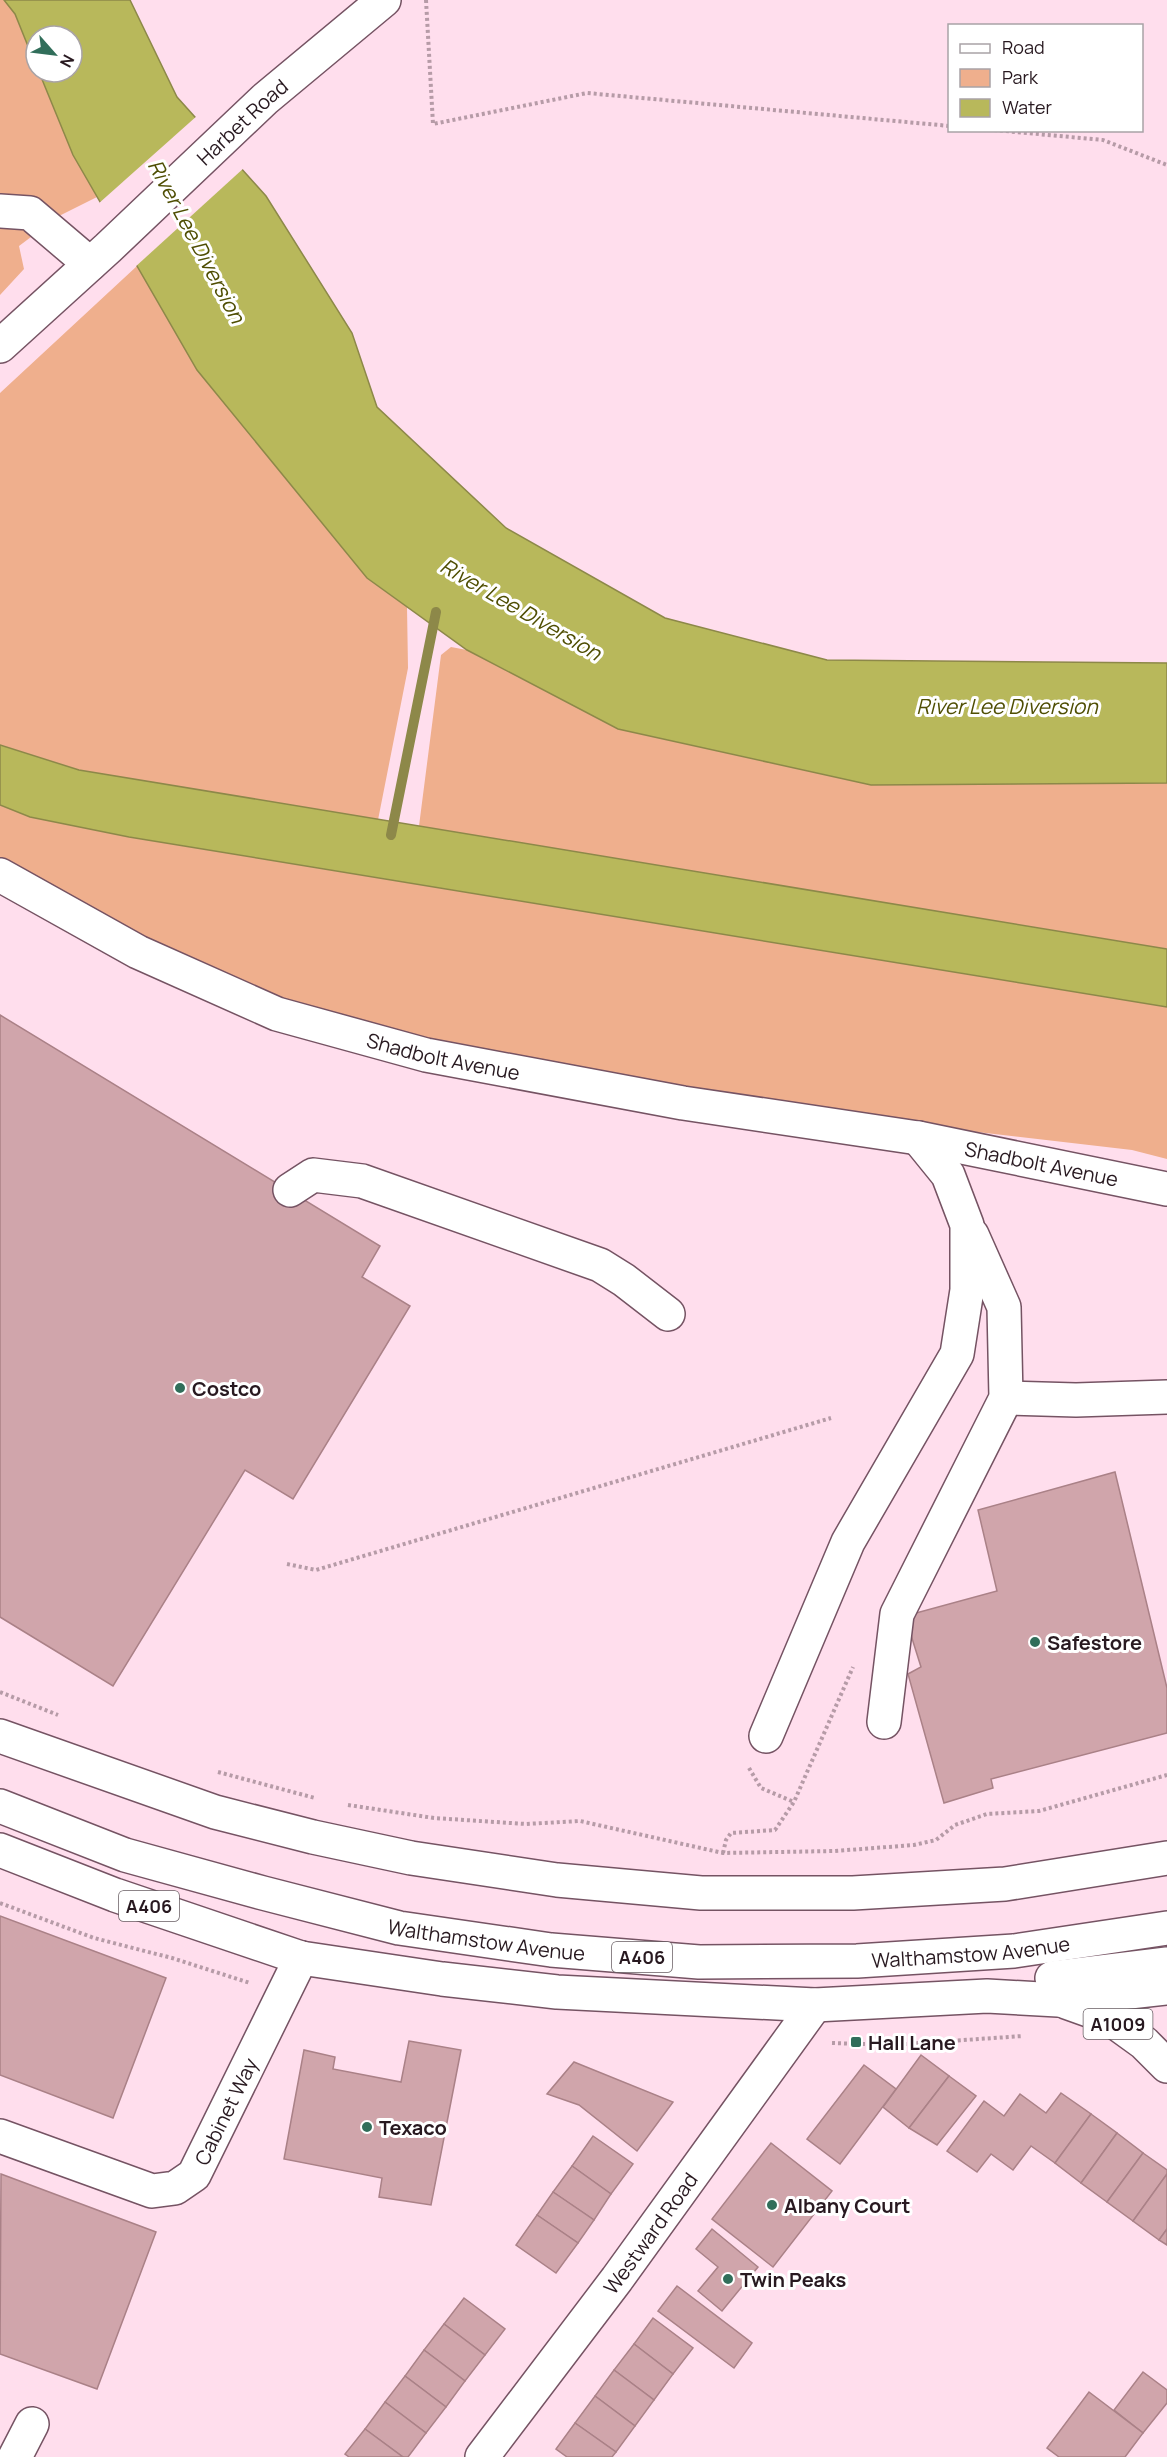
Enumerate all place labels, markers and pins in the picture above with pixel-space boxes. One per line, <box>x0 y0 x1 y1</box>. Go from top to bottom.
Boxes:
place label: Costco <box>192 1375 261 1402</box>
marker: Costco <box>173 1381 187 1395</box>
place label: Safestore <box>1047 1629 1142 1656</box>
marker: Safestore <box>1028 1635 1042 1649</box>
place label: Hall Lane <box>868 2029 956 2056</box>
marker: Hall Lane <box>849 2035 863 2049</box>
place label: Texaco <box>379 2114 447 2141</box>
marker: Texaco <box>360 2120 374 2134</box>
place label: Albany Court <box>784 2192 910 2219</box>
marker: Albany Court <box>765 2198 779 2212</box>
place label: Twin Peaks <box>740 2266 847 2293</box>
marker: Twin Peaks <box>721 2272 735 2286</box>

